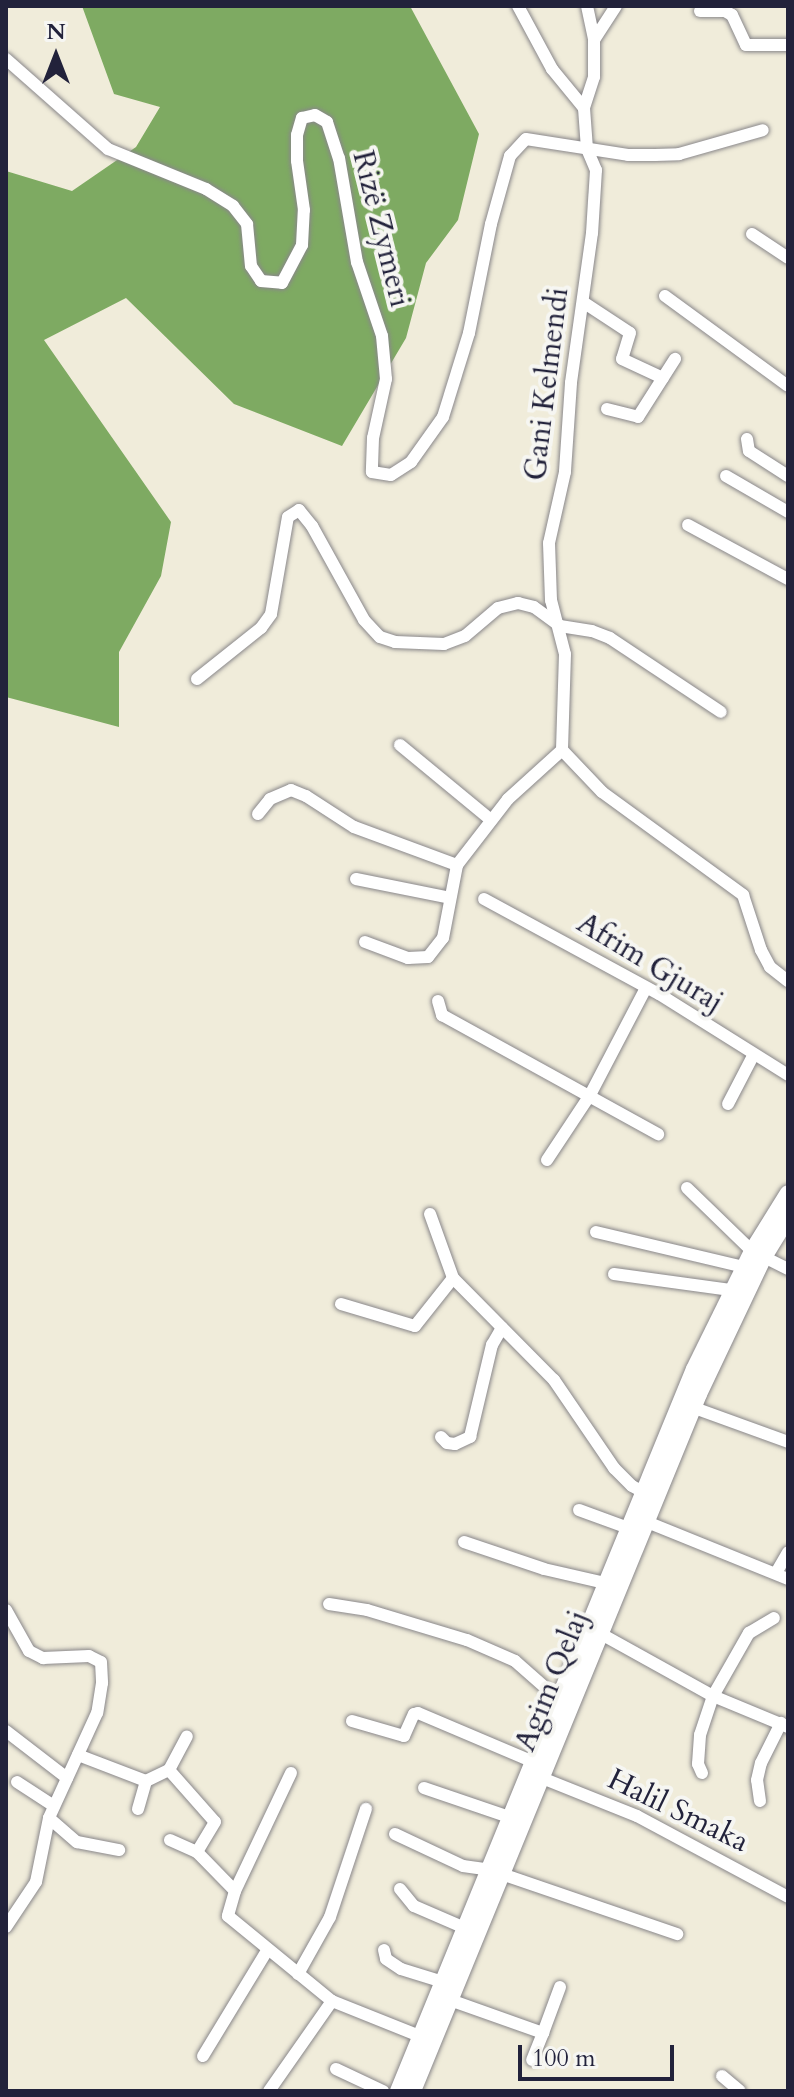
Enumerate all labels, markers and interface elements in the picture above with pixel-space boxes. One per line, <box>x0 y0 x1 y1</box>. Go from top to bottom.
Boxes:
north arrow <box>16 16 96 96</box>
text: N <box>46 17 66 47</box>
street label: Rizë Zymeri <box>344 147 418 311</box>
street label: Gani Kelmendi <box>517 285 577 483</box>
street label: Afrim Gjuraj <box>570 905 730 1021</box>
street label: Agim Qelaj <box>507 1605 597 1757</box>
street label: Halil Smaka <box>602 1761 754 1861</box>
scale bar <box>522 2029 678 2079</box>
text: 100 m <box>532 2042 596 2075</box>

